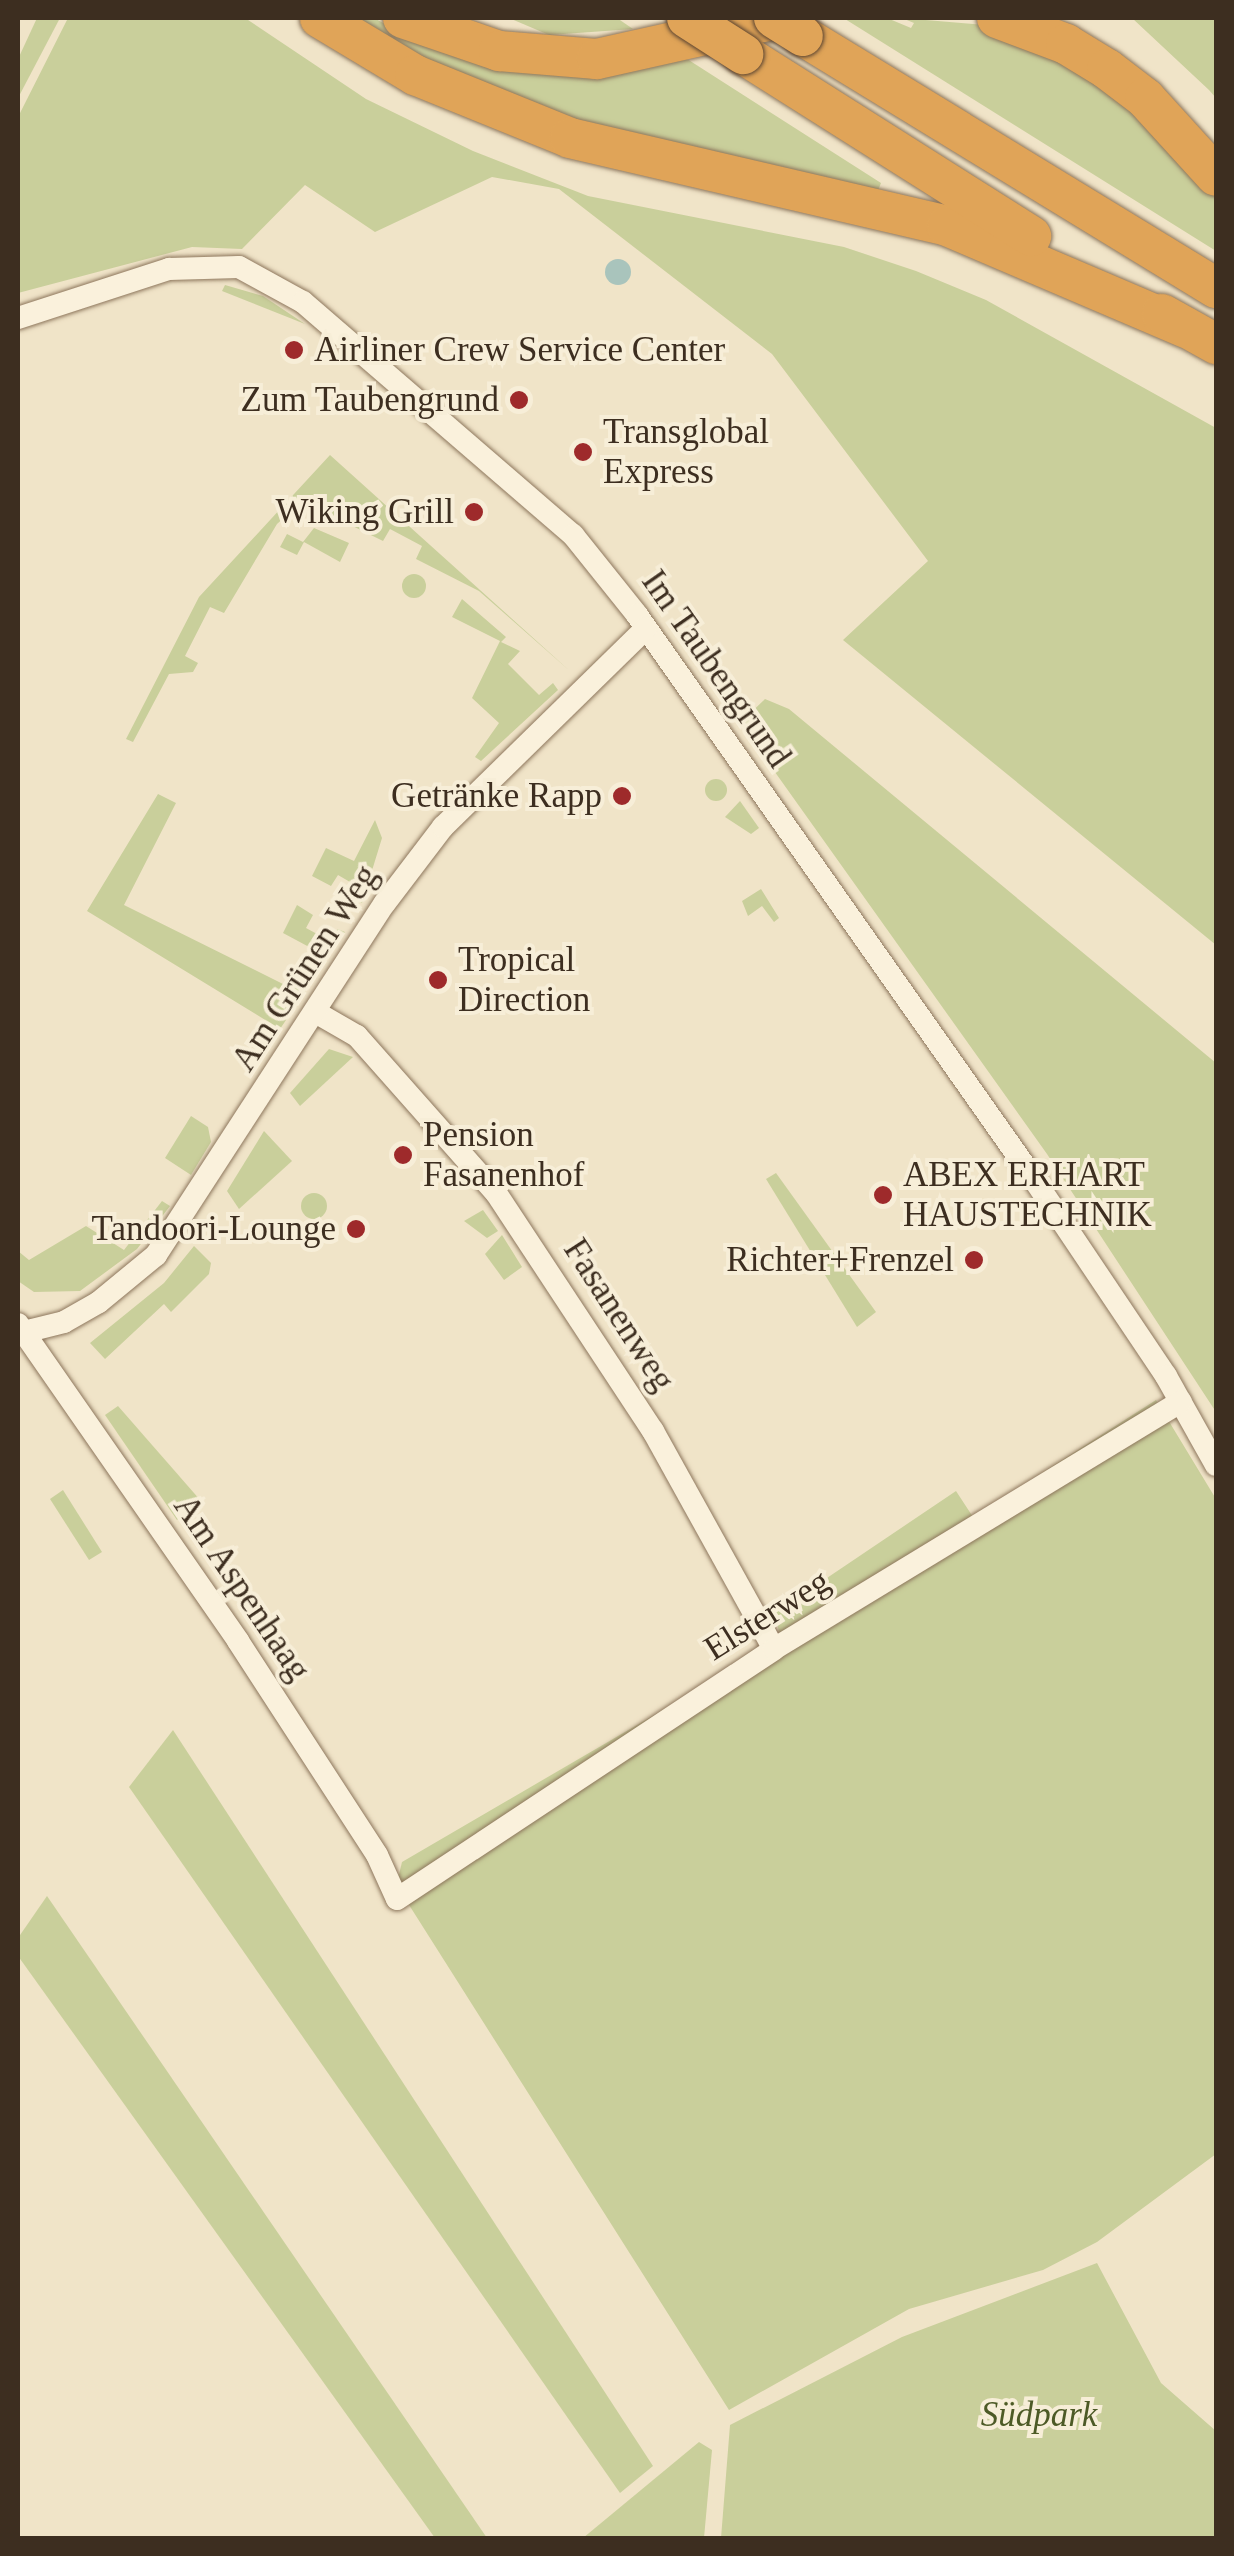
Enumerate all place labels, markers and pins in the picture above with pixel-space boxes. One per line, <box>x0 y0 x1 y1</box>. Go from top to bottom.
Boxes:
place label: Airliner Crew Service Center <box>314 329 725 371</box>
marker: Airliner Crew Service Center <box>283 339 305 361</box>
place label: Zum Taubengrund <box>240 379 499 421</box>
marker: Zum Taubengrund <box>508 389 530 411</box>
place label: Transglobal Express <box>603 411 769 493</box>
marker: Transglobal Express <box>572 441 594 463</box>
place label: Wiking Grill <box>276 491 454 533</box>
marker: Wiking Grill <box>463 501 485 523</box>
place label: Getränke Rapp <box>391 775 602 817</box>
marker: Getränke Rapp <box>611 785 633 807</box>
place label: Tropical Direction <box>458 939 590 1021</box>
marker: Tropical Direction <box>427 969 449 991</box>
place label: Pension Fasanenhof <box>423 1114 584 1196</box>
marker: Pension Fasanenhof <box>392 1144 414 1166</box>
place label: ABEX ERHART HAUSTECHNIK <box>903 1154 1152 1236</box>
marker: ABEX ERHART HAUSTECHNIK <box>872 1184 894 1206</box>
place label: Tandoori-Lounge <box>92 1208 336 1250</box>
marker: Tandoori-Lounge <box>345 1218 367 1240</box>
place label: Richter+Frenzel <box>726 1239 954 1281</box>
marker: Richter+Frenzel <box>963 1249 985 1271</box>

